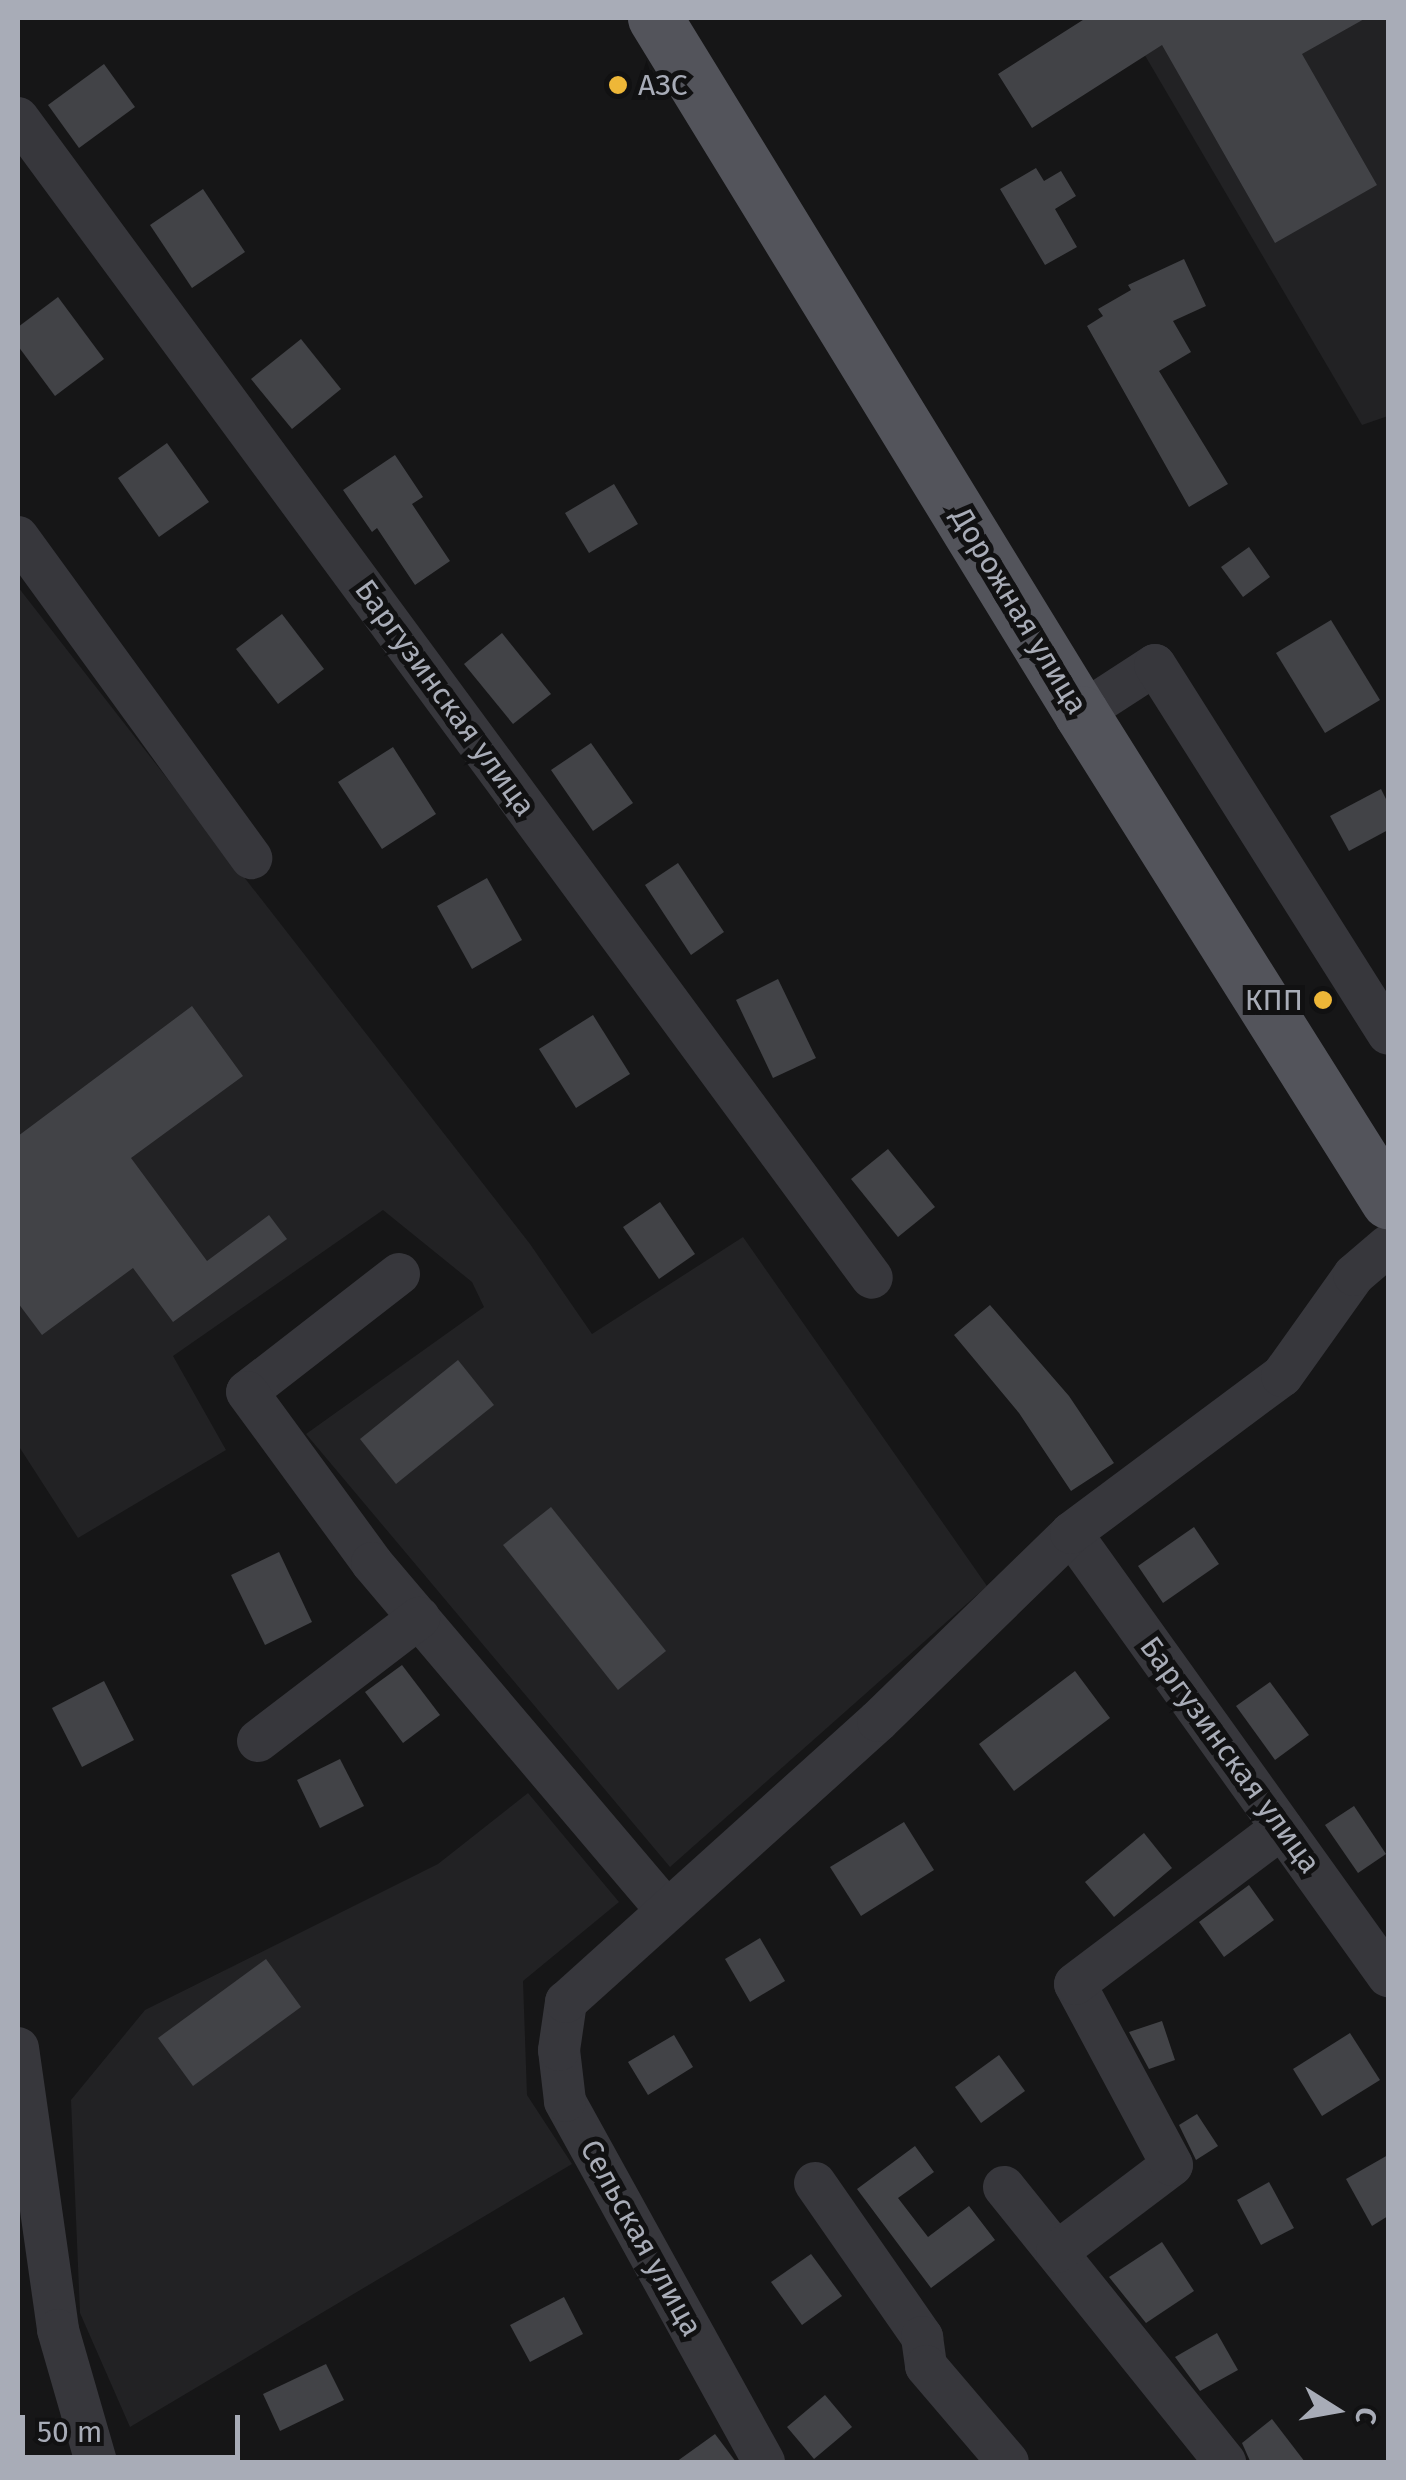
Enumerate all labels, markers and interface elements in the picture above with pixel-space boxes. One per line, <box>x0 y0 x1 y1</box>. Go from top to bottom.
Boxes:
place label: АЗС <box>638 67 688 103</box>
marker: АЗС <box>607 74 629 96</box>
street label: Дорожная улица <box>943 501 1095 721</box>
street label: Баргузинская улица <box>347 573 543 823</box>
place label: КПП <box>1245 982 1303 1018</box>
marker: КПП <box>1312 989 1334 1011</box>
street label: Баргузинская улица <box>1132 1630 1328 1880</box>
street label: Сельская улица <box>572 2134 710 2342</box>
north arrow <box>1286 2360 1386 2460</box>
scale bar <box>25 2395 245 2457</box>
text: С <box>1348 2405 1384 2427</box>
text: 50 m <box>37 2414 102 2450</box>

